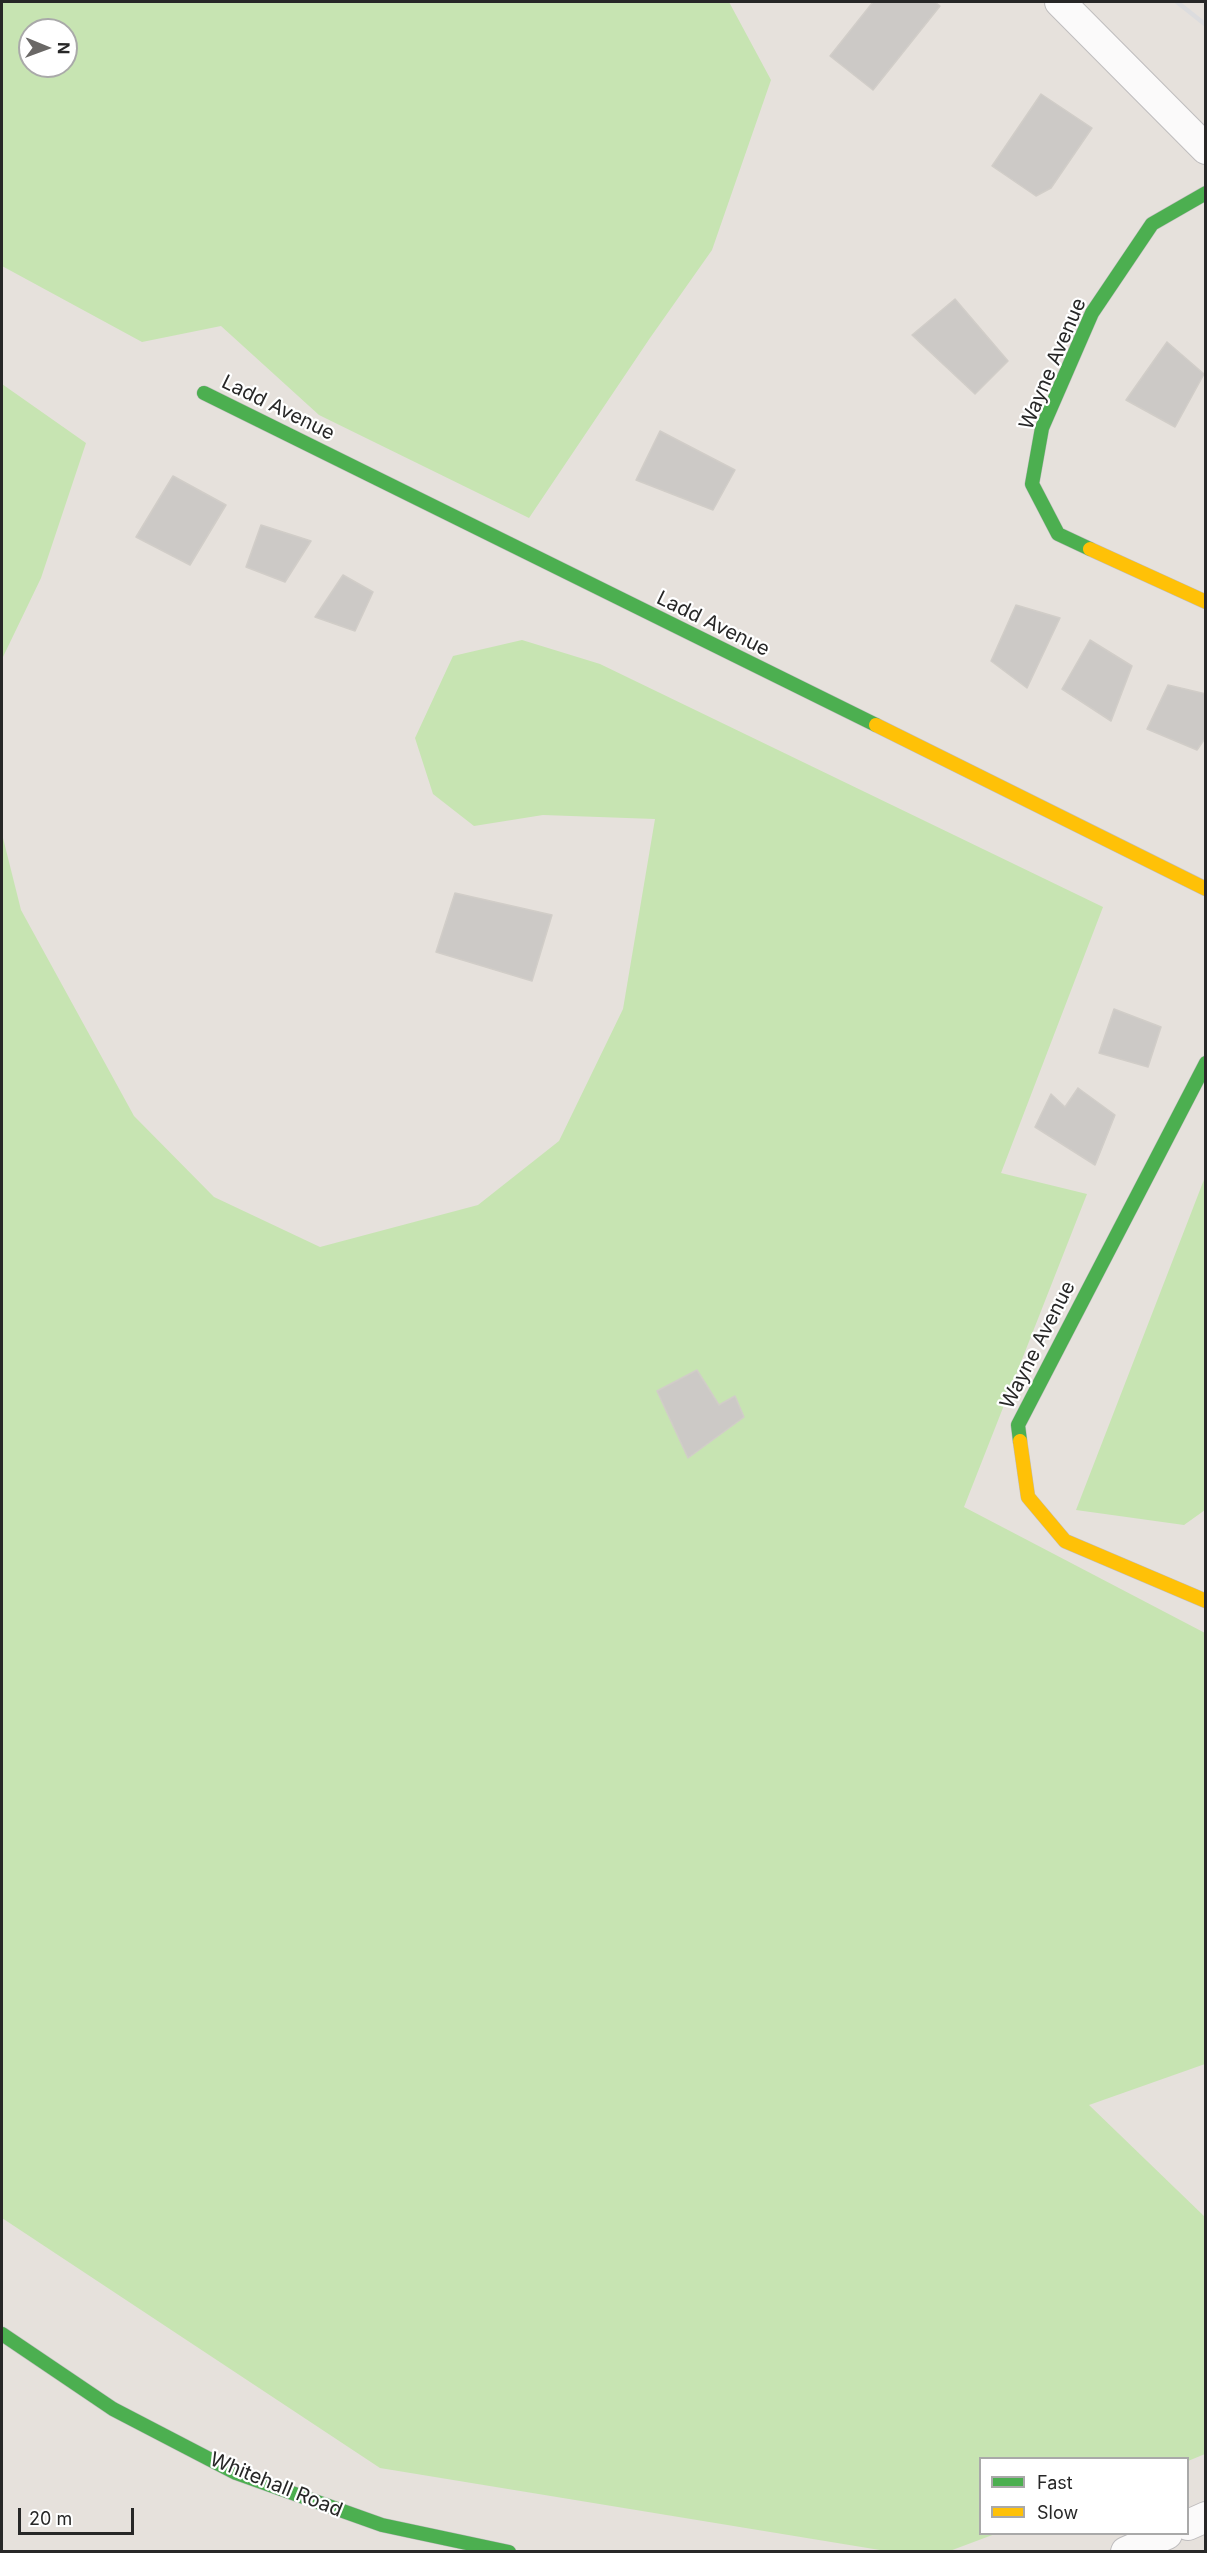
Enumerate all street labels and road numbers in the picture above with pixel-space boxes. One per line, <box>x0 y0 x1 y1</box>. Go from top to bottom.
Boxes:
street label: Wayne Avenue <box>1015 295 1091 433</box>
street label: Ladd Avenue <box>218 370 338 446</box>
street label: Ladd Avenue <box>653 586 773 662</box>
street label: Wayne Avenue <box>995 1277 1081 1413</box>
street label: Whitehall Road <box>206 2447 346 2523</box>

